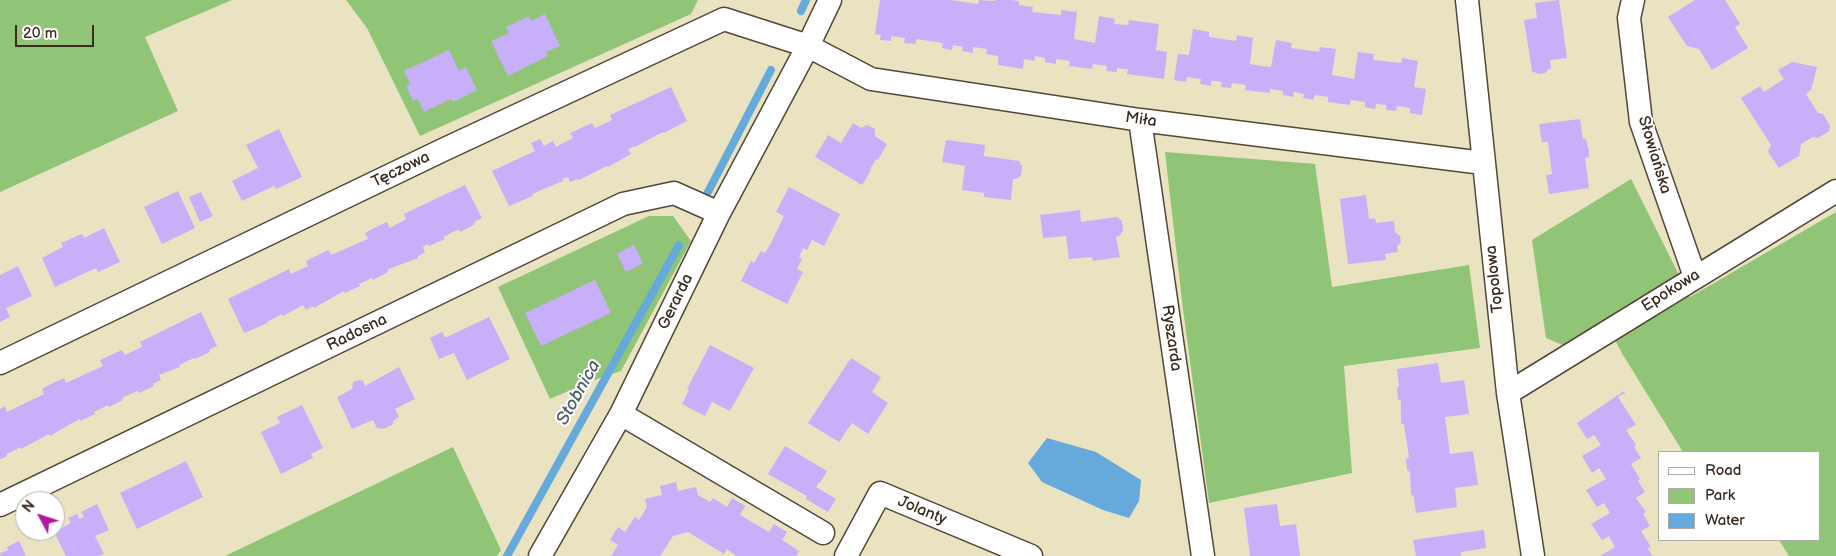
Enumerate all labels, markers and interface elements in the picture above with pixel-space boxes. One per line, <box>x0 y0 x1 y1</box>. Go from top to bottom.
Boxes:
scale bar <box>18 15 96 47</box>
text: 20 m <box>23 24 57 43</box>
street label: Miła <box>1124 108 1158 132</box>
street label: Słowiańska <box>1633 114 1675 196</box>
street label: Tęczowa <box>369 148 433 192</box>
street label: Topolowa <box>1482 244 1508 314</box>
street label: Epokowa <box>1638 266 1704 316</box>
street label: Gerarda <box>654 271 698 333</box>
street label: Ryszarda <box>1157 304 1185 372</box>
street label: Radosna <box>324 310 390 356</box>
water label: Stobnica <box>552 357 606 429</box>
legend <box>1658 451 1821 541</box>
text: Road <box>1705 461 1741 480</box>
text: Park <box>1705 486 1735 505</box>
north arrow <box>15 491 65 541</box>
street label: Jolanty <box>895 492 949 530</box>
text: N <box>19 497 39 516</box>
text: Water <box>1705 511 1745 530</box>

